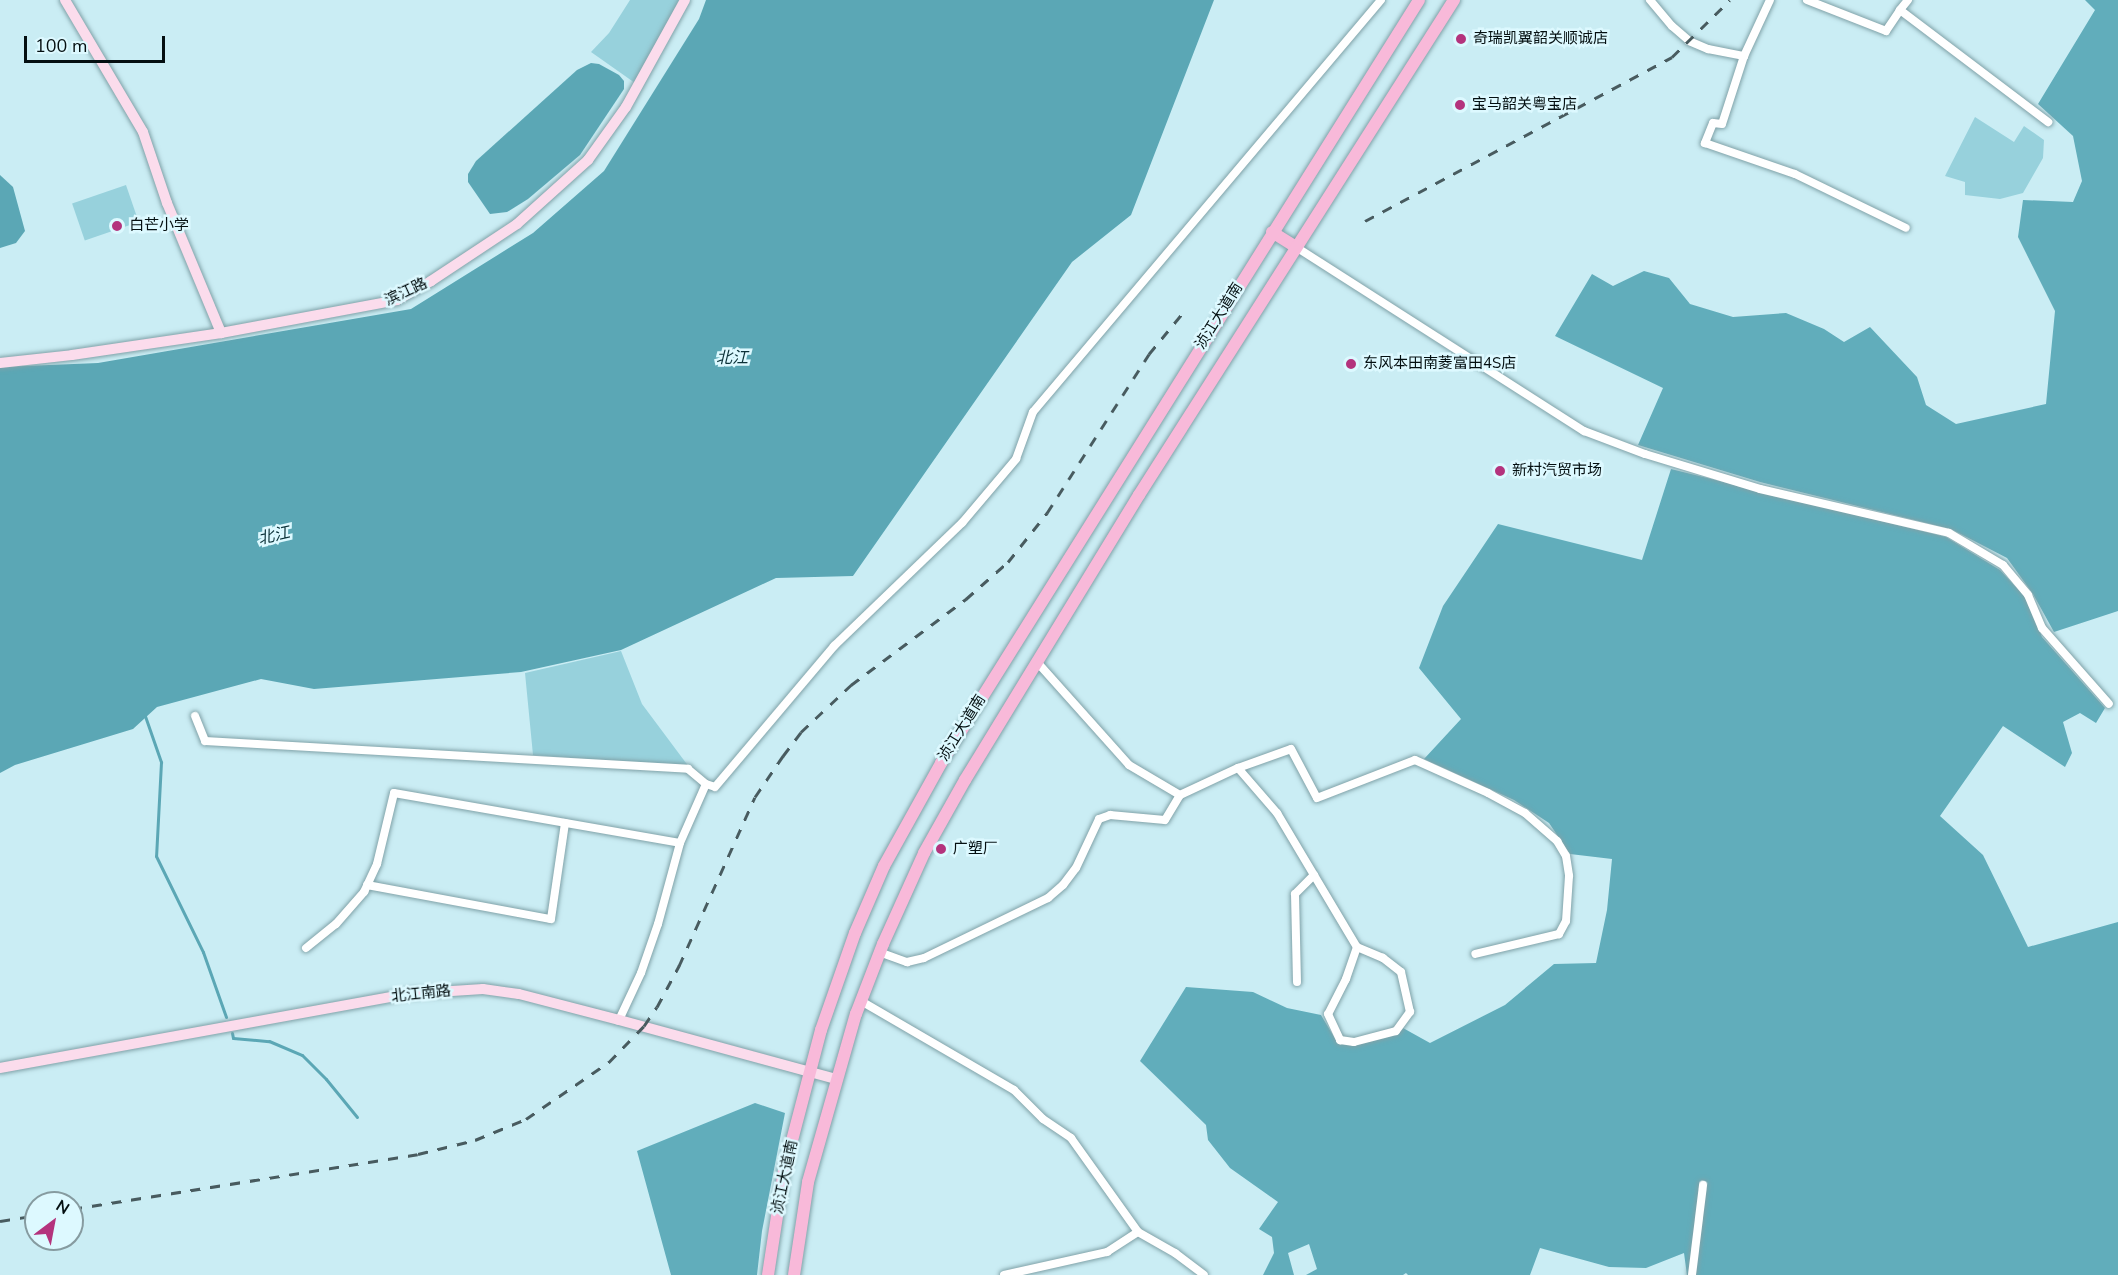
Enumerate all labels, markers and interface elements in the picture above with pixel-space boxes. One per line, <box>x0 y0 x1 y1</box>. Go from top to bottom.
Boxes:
scale bar <box>27 24 168 62</box>
place label: 奇瑞凯翼韶关顺诚店 <box>1473 30 1608 48</box>
marker: 奇瑞凯翼韶关顺诚店 <box>1454 32 1468 46</box>
text: 100 m <box>35 34 87 58</box>
place label: 宝马韶关粤宝店 <box>1472 96 1577 114</box>
marker: 宝马韶关粤宝店 <box>1453 98 1467 112</box>
place label: 白芒小学 <box>129 217 189 235</box>
marker: 白芒小学 <box>110 219 124 233</box>
street label: 滨江路 <box>382 274 430 310</box>
street label: 浈江大道南 <box>1191 279 1247 353</box>
water label: 北江 <box>716 348 748 368</box>
place label: 东风本田南菱富田4S店 <box>1363 355 1516 373</box>
marker: 东风本田南菱富田4S店 <box>1344 357 1358 371</box>
place label: 新村汽贸市场 <box>1512 462 1602 480</box>
marker: 新村汽贸市场 <box>1493 464 1507 478</box>
water label: 北江 <box>256 523 292 549</box>
street label: 浈江大道南 <box>934 691 990 765</box>
place label: 广塑厂 <box>953 840 998 858</box>
marker: 广塑厂 <box>934 842 948 856</box>
street label: 北江南路 <box>390 982 452 1006</box>
street label: 浈江大道南 <box>768 1138 802 1216</box>
north arrow <box>24 1191 84 1251</box>
text: N <box>52 1195 73 1220</box>

